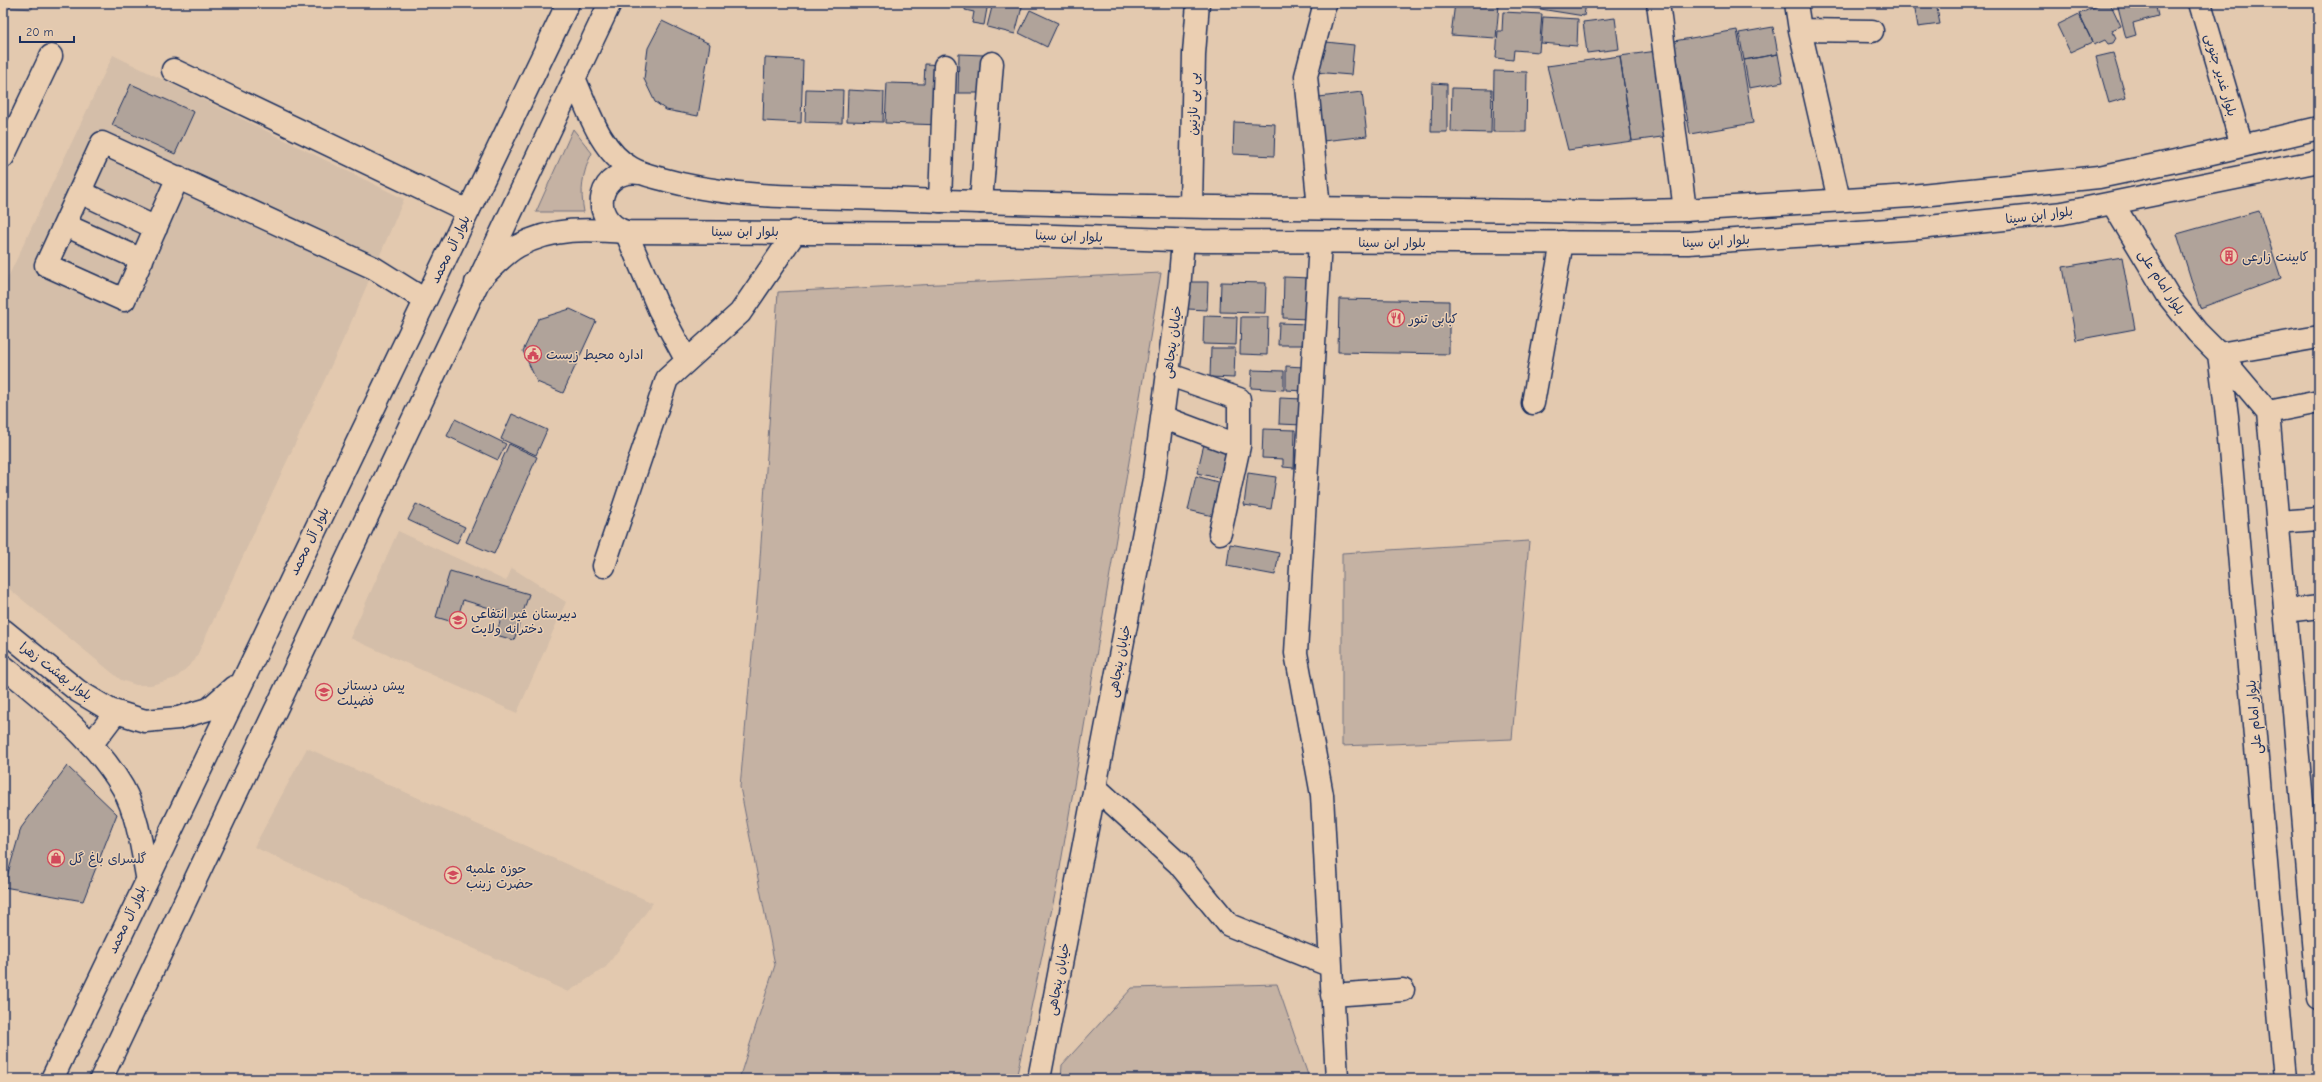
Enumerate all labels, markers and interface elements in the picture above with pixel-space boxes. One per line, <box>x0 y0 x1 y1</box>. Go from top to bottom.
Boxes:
scale bar <box>20 18 74 44</box>
text: 20 m <box>26 25 54 39</box>
street label: بلوار غدیر جنوبی <box>2200 32 2240 119</box>
street label: بی بی نازنین <box>1185 72 1203 136</box>
street label: بلوار ابن سینا <box>2005 203 2074 228</box>
street label: بلوار آل محمد <box>427 212 474 286</box>
street label: بلوار ابن سینا <box>711 224 779 240</box>
street label: بلوار ابن سینا <box>1035 227 1103 246</box>
street label: بلوار ابن سینا <box>1682 232 1750 251</box>
street label: بلوار ابن سینا <box>1358 235 1426 251</box>
building icon: کابینت زارعی <box>2219 246 2239 266</box>
street label: بلوار امام علی <box>2133 247 2189 319</box>
place label: کابینت زارعی <box>2242 249 2309 266</box>
street label: خیابان پنجاهی <box>1159 304 1187 380</box>
restaurant icon: کبابی تنور <box>1386 308 1406 328</box>
place label: کبابی تنور <box>1408 311 1458 328</box>
public building icon: اداره محیط زیست <box>523 344 543 364</box>
place label: اداره محیط زیست <box>546 347 643 363</box>
street label: بلوار آل محمد <box>286 504 333 578</box>
place label: دبیرستان غیر انتفاعی دخترانه ولایت <box>471 606 577 637</box>
school or university icon: دبیرستان غیر انتفاعی دخترانه ولایت <box>448 610 468 630</box>
street label: خیابان پنجاهی <box>1105 623 1135 699</box>
street label: بلوار بهشت زهرا <box>16 639 95 704</box>
place label: پیش دبستانی فضیلت <box>337 678 405 709</box>
street label: بلوار امام علی <box>2243 679 2268 755</box>
school or university icon: پیش دبستانی فضیلت <box>314 682 334 702</box>
shop icon: گلسرای باغ گل <box>46 848 66 868</box>
place label: گلسرای باغ گل <box>69 851 147 868</box>
place label: حوزه علمیه حضرت زینب <box>466 861 533 892</box>
school or university icon: حوزه علمیه حضرت زینب <box>443 865 463 885</box>
street label: بلوار آل محمد <box>105 882 150 956</box>
street label: خیابان پنجاهی <box>1044 941 1074 1017</box>

